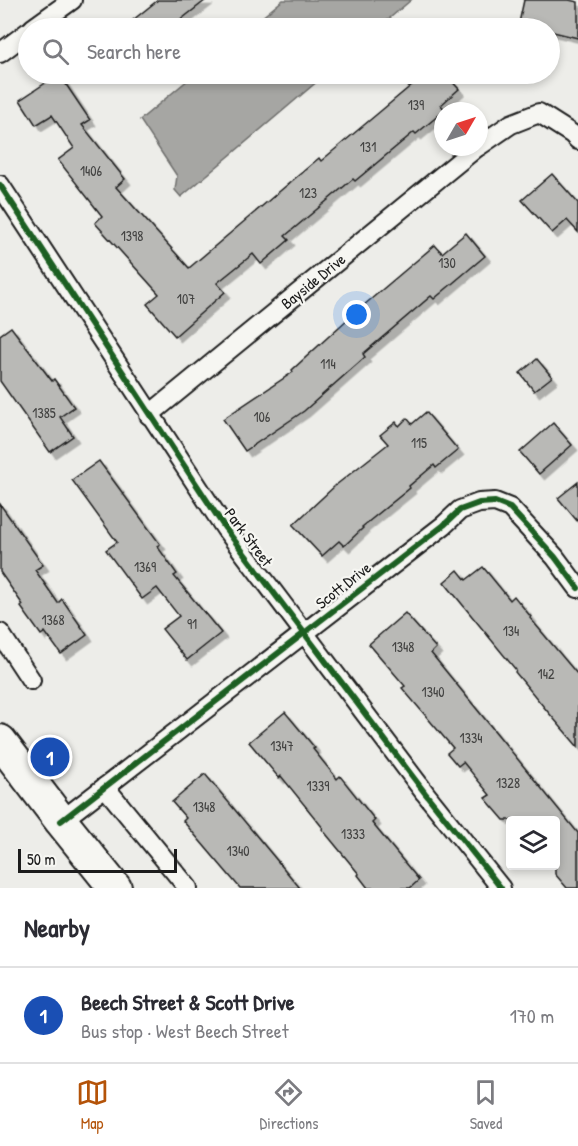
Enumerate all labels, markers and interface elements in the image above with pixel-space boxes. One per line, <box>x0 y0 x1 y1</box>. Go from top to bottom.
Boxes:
search box <box>18 18 560 84</box>
icon: search <box>39 35 72 68</box>
text: Search here <box>87 36 181 66</box>
house number: 139 <box>408 95 424 114</box>
north arrow <box>434 102 488 156</box>
house number: 131 <box>360 137 376 156</box>
house number: 1406 <box>80 161 103 180</box>
house number: 123 <box>299 183 317 202</box>
house number: 1398 <box>121 226 143 245</box>
street label: Bayside Drive <box>276 248 350 314</box>
house number: 130 <box>438 253 456 272</box>
house number: 107 <box>177 289 195 308</box>
your location <box>342 300 371 329</box>
house number: 114 <box>320 354 336 373</box>
house number: 1385 <box>32 403 56 422</box>
house number: 106 <box>254 407 271 426</box>
house number: 115 <box>411 433 427 452</box>
street label: Park Street <box>220 503 278 571</box>
street label: Scott Drive <box>311 556 376 614</box>
house number: 1369 <box>134 557 156 576</box>
house number: 1368 <box>41 610 65 629</box>
house number: 91 <box>187 614 197 633</box>
house number: 134 <box>503 621 519 640</box>
house number: 1348 <box>392 637 414 656</box>
house number: 142 <box>538 664 555 683</box>
house number: 1340 <box>422 682 444 701</box>
house number: 1334 <box>460 728 482 747</box>
pin: 1 <box>31 734 70 780</box>
house number: 1347 <box>270 736 294 755</box>
house number: 1328 <box>496 773 520 792</box>
house number: 1339 <box>307 776 329 795</box>
house number: 1348 <box>193 797 215 816</box>
map controls <box>506 816 560 870</box>
button: layers <box>506 816 560 870</box>
house number: 1333 <box>341 824 365 843</box>
house number: 1340 <box>227 841 249 860</box>
scale bar <box>18 846 177 874</box>
text: 50 m <box>27 848 56 870</box>
text: Nearby <box>24 910 90 945</box>
text: Beech Street & Scott Drive <box>81 987 295 1017</box>
text: 1 <box>40 1002 47 1029</box>
text: 170 m <box>510 1002 554 1029</box>
text: Bus stop · West Beech Street <box>81 1017 289 1044</box>
tab: Map <box>76 1076 109 1134</box>
tab: Directions <box>260 1076 318 1134</box>
tab: Saved <box>469 1076 502 1134</box>

